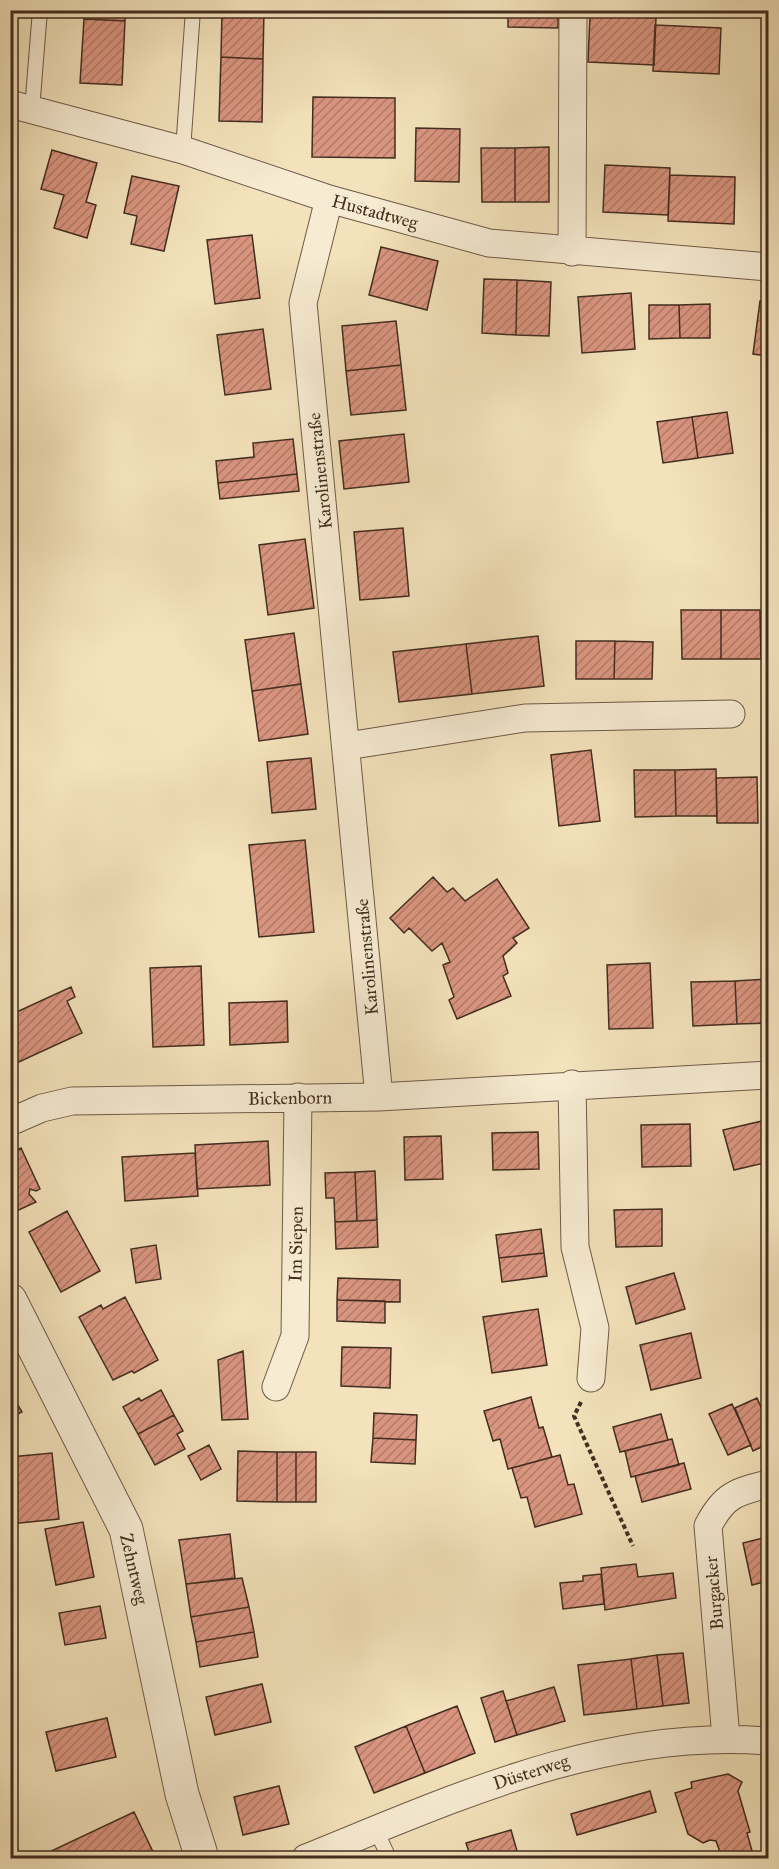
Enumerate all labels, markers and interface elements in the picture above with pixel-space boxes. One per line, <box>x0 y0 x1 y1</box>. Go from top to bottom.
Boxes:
street label: Hustadtweg <box>329 190 421 235</box>
street label: Karolinenstraße <box>303 412 337 530</box>
street label: Karolinenstraße <box>351 898 383 1016</box>
street label: Bickenborn <box>248 1086 332 1110</box>
street label: Im Siepen <box>284 1206 308 1282</box>
street label: Zehntweg <box>114 1531 153 1607</box>
street label: Burgacker <box>700 1555 729 1631</box>
street label: Düsterweg <box>490 1749 573 1796</box>

